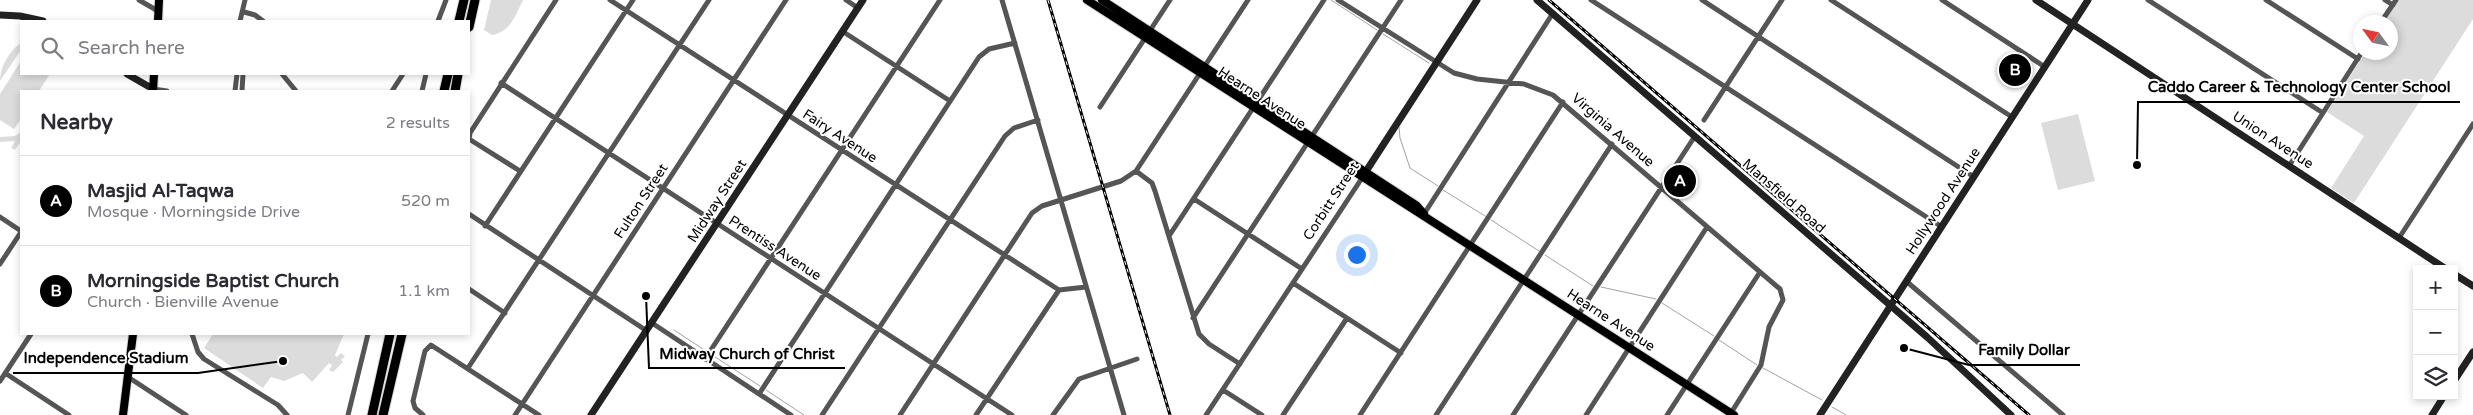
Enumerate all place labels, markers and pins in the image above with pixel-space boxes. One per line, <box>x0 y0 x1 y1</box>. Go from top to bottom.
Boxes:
pin: B <box>1999 51 2031 89</box>
callout: Caddo Career & Technology Center School <box>2138 72 2460 102</box>
pin: A <box>1664 162 1696 200</box>
callout: Family Dollar <box>1969 335 2080 365</box>
callout: Midway Church of Christ <box>649 338 845 368</box>
callout: Independence Stadium <box>13 343 198 373</box>

